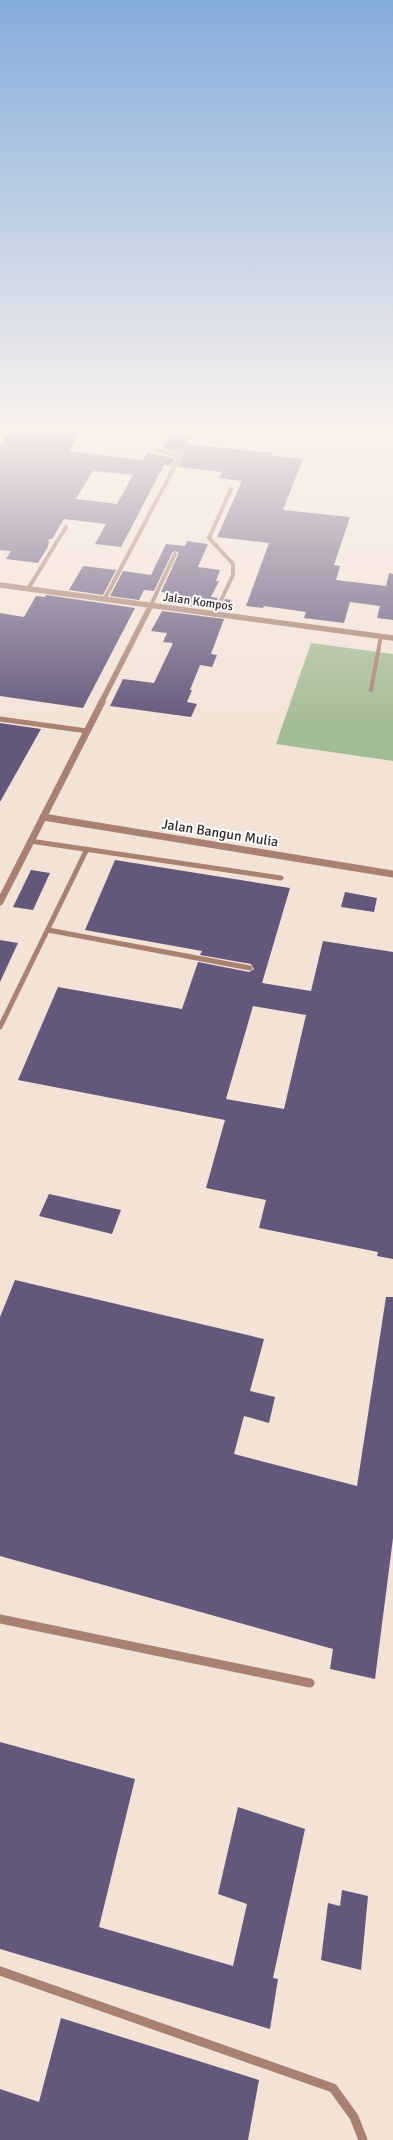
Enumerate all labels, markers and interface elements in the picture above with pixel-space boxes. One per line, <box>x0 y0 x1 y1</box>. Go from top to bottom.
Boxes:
street label: Jalan Kompos <box>162 590 234 614</box>
street label: Jalan Bangun Mulia <box>160 815 280 851</box>

